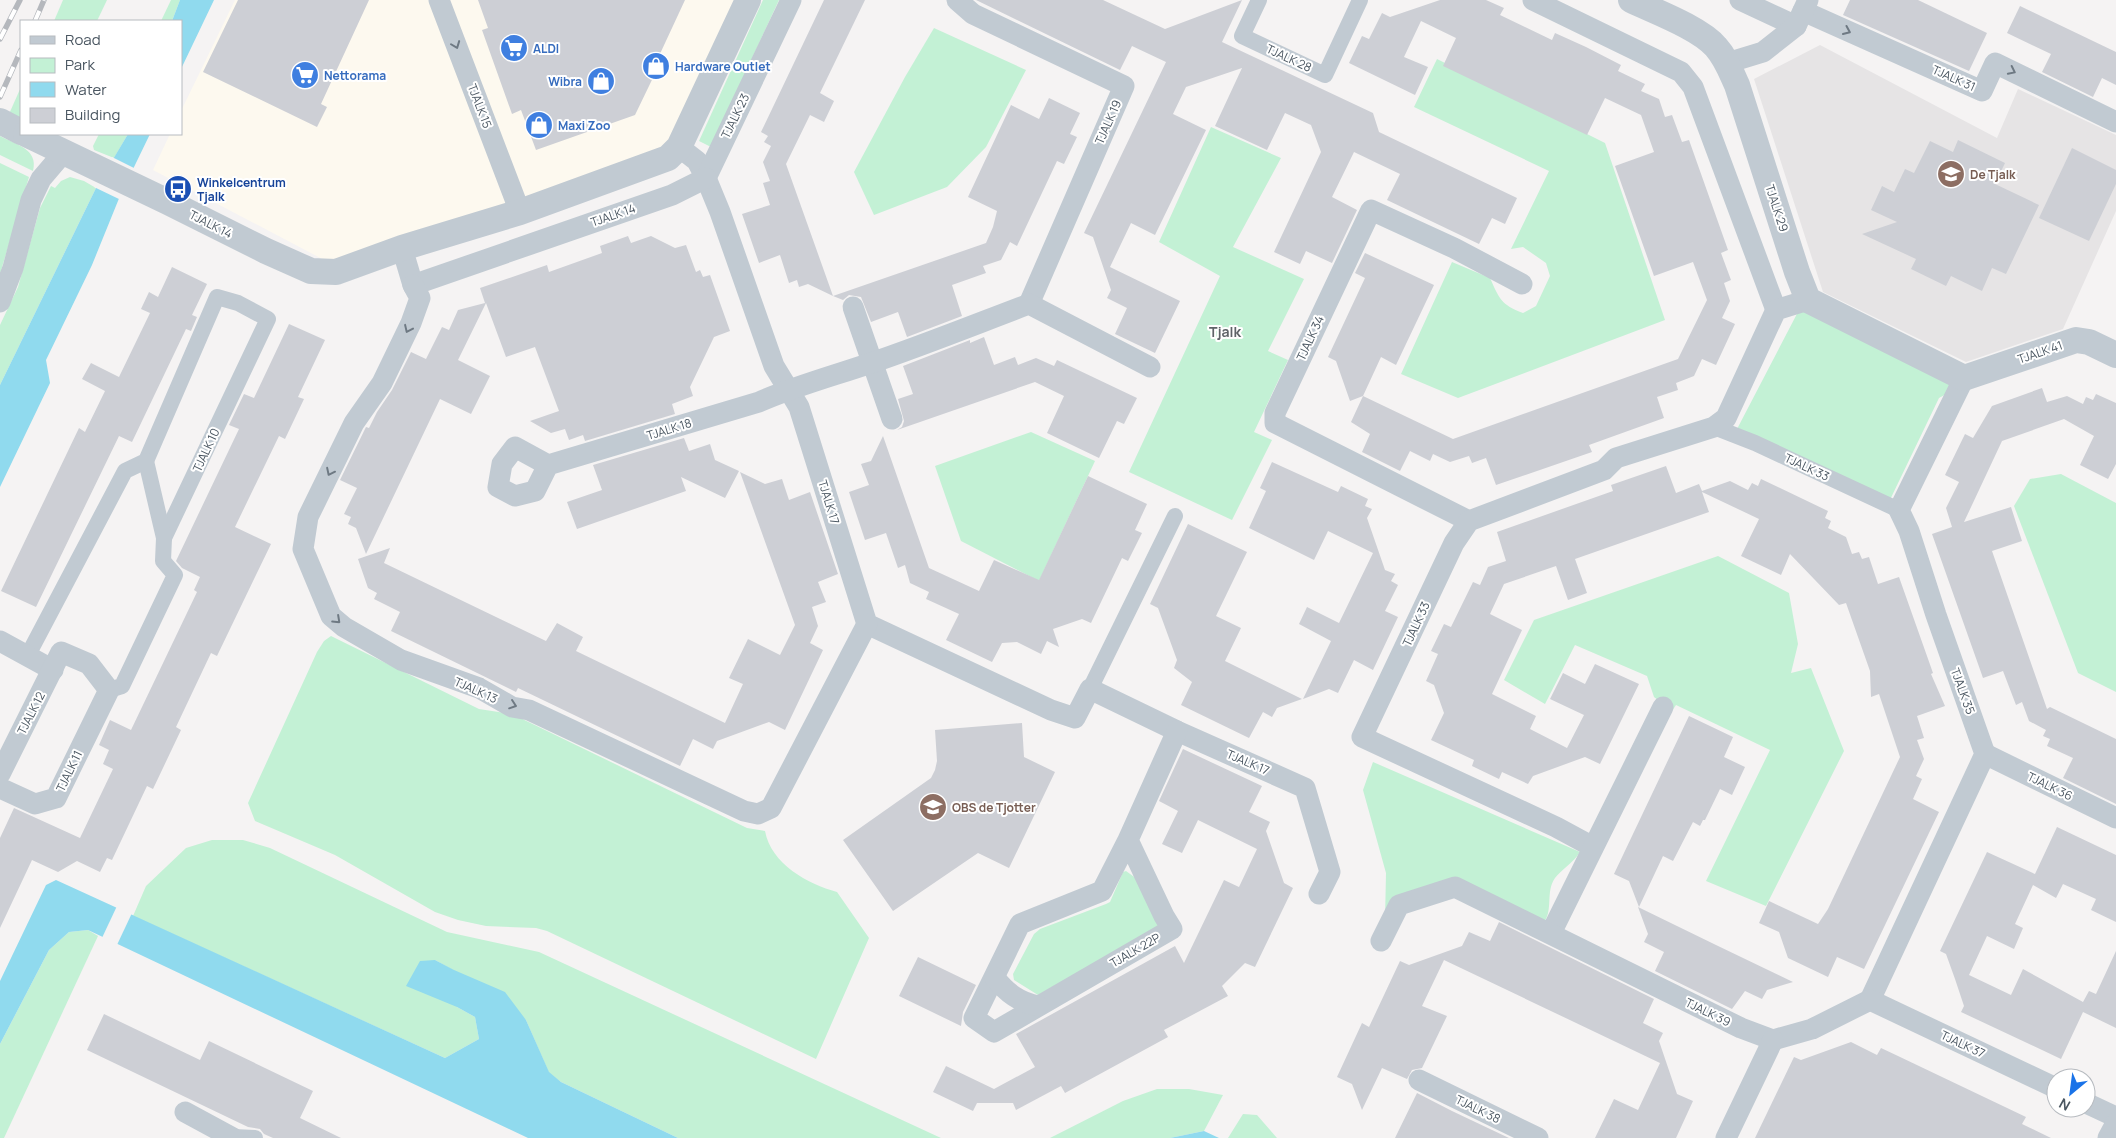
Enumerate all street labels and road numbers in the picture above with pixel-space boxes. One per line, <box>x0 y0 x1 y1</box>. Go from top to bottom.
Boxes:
street label: TJALK 28 <box>1264 40 1315 76</box>
street label: TJALK 31 <box>1930 61 1978 95</box>
street label: TJALK 15 <box>464 81 496 131</box>
street label: TJALK 23 <box>717 91 753 141</box>
street label: TJALK 19 <box>1091 97 1125 147</box>
street label: TJALK 29 <box>1761 182 1793 234</box>
street label: TJALK 14 <box>588 199 638 231</box>
street label: TJALK 14 <box>187 206 235 242</box>
street label: TJALK 34 <box>1292 313 1328 363</box>
street label: TJALK 41 <box>2015 336 2065 368</box>
street label: TJALK 18 <box>644 414 694 444</box>
street label: TJALK 10 <box>188 425 224 475</box>
street label: TJALK 33 <box>1782 449 1832 485</box>
street label: TJALK 17 <box>814 478 844 526</box>
street label: TJALK 33 <box>1398 599 1434 649</box>
street label: TJALK 35 <box>1947 665 1979 717</box>
street label: TJALK 13 <box>452 673 500 707</box>
street label: TJALK 12 <box>13 688 49 737</box>
street label: TJALK 17 <box>1224 745 1272 779</box>
street label: TJALK 11 <box>52 748 86 794</box>
street label: TJALK 36 <box>2024 768 2076 804</box>
street label: TJALK 22P <box>1107 929 1163 971</box>
street label: TJALK 39 <box>1682 994 1734 1030</box>
street label: TJALK 37 <box>1938 1026 1988 1062</box>
street label: TJALK 38 <box>1453 1091 1503 1127</box>

